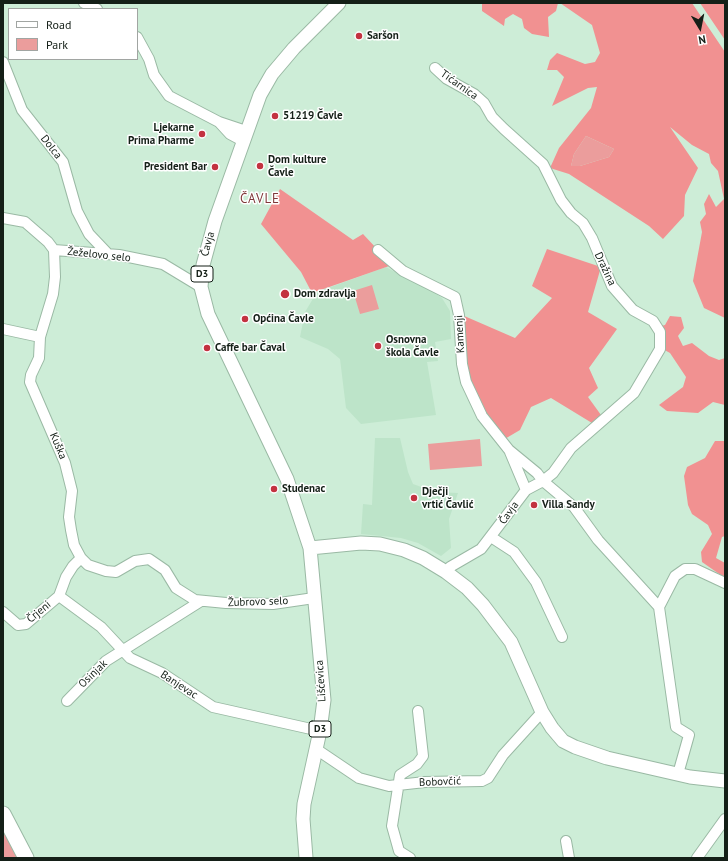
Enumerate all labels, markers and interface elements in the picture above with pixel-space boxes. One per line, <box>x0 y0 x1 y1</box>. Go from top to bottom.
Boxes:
legend <box>8 8 138 60</box>
north arrow <box>680 8 720 48</box>
text: Road <box>46 17 71 32</box>
place label: Saršon <box>367 29 399 43</box>
marker: Saršon <box>354 31 364 41</box>
text: N <box>697 32 707 47</box>
text: Park <box>46 37 68 52</box>
street label: Tićarnica <box>438 67 480 103</box>
place label: 51219 Čavle <box>283 109 343 123</box>
marker: 51219 Čavle <box>270 111 280 121</box>
place label: Ljekarne Prima Pharme <box>128 121 194 147</box>
marker: Ljekarne Prima Pharme <box>197 129 207 139</box>
street label: Dolca <box>38 132 64 162</box>
place label: Dom kulture Čavle <box>268 153 326 179</box>
place label: President Bar <box>144 160 207 174</box>
marker: Dom kulture Čavle <box>255 161 265 171</box>
marker: President Bar <box>210 162 220 172</box>
district label: ČAVLE <box>240 191 280 207</box>
street label: Čavja <box>198 230 218 258</box>
street label: Žeželovo selo <box>67 245 131 265</box>
street label: Dražina <box>591 250 619 288</box>
road number: D3 <box>191 266 213 282</box>
place label: Dom zdravlja <box>294 287 356 301</box>
marker: Dom zdravlja <box>279 288 291 300</box>
place label: Općina Čavle <box>253 312 314 326</box>
marker: Općina Čavle <box>240 314 250 324</box>
street label: Kamenji <box>452 315 468 353</box>
place label: Osnovna škola Čavle <box>386 333 439 359</box>
place label: Caffe bar Čaval <box>215 341 285 355</box>
marker: Osnovna škola Čavle <box>373 341 383 351</box>
marker: Caffe bar Čaval <box>202 343 212 353</box>
street label: Kuška <box>47 431 69 461</box>
place label: Studenac <box>282 482 325 496</box>
marker: Studenac <box>269 484 279 494</box>
place label: Dječji vrtić Čavlić <box>422 485 473 511</box>
marker: Dječji vrtić Čavlić <box>409 493 419 503</box>
place label: Villa Sandy <box>542 498 595 512</box>
street label: Čavja <box>496 499 522 527</box>
marker: Villa Sandy <box>529 500 539 510</box>
street label: Žubrovo selo <box>228 594 288 610</box>
street label: Črjeni <box>24 598 54 626</box>
street label: Osinjak <box>76 657 110 691</box>
street label: Lišćevica <box>313 660 329 702</box>
street label: Banjevac <box>158 668 200 702</box>
road number: D3 <box>309 721 331 737</box>
street label: Bobovčić <box>419 775 461 789</box>

